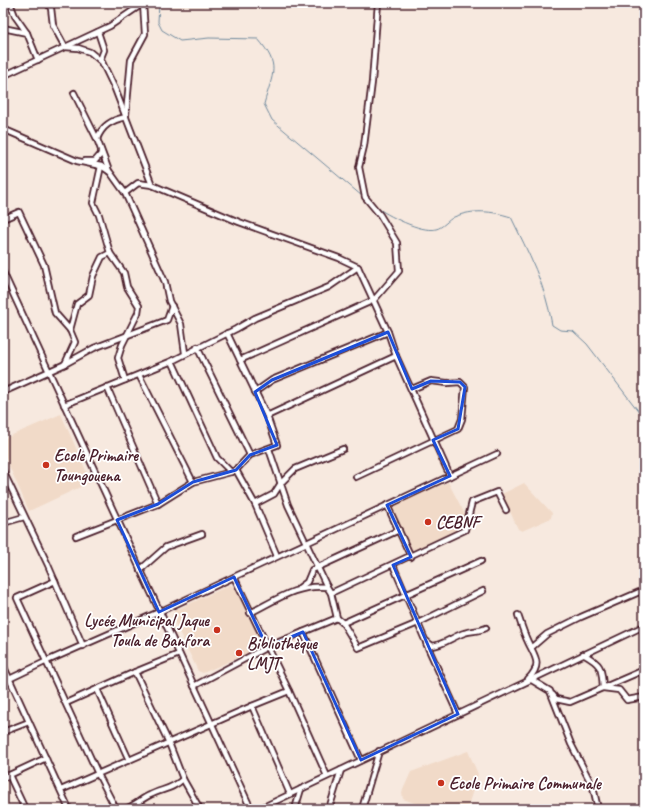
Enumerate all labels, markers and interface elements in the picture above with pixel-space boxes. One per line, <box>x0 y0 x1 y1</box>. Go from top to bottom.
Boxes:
place label: Ecole Primaire Toungouena <box>54 445 139 486</box>
marker: Ecole Primaire Toungouena <box>41 460 51 470</box>
place label: CEBNF <box>436 512 483 533</box>
marker: CEBNF <box>423 517 433 527</box>
place label: Lycée Municipal Jaque Toula de Banfora <box>84 610 210 651</box>
marker: Lycée Municipal Jaque Toula de Banfora <box>212 625 222 635</box>
place label: Bibliothèque LMJT <box>247 633 318 674</box>
marker: Bibliothèque LMJT <box>234 648 244 658</box>
place label: Ecole Primaire Communale <box>449 773 603 794</box>
marker: Ecole Primaire Communale <box>436 778 446 788</box>

